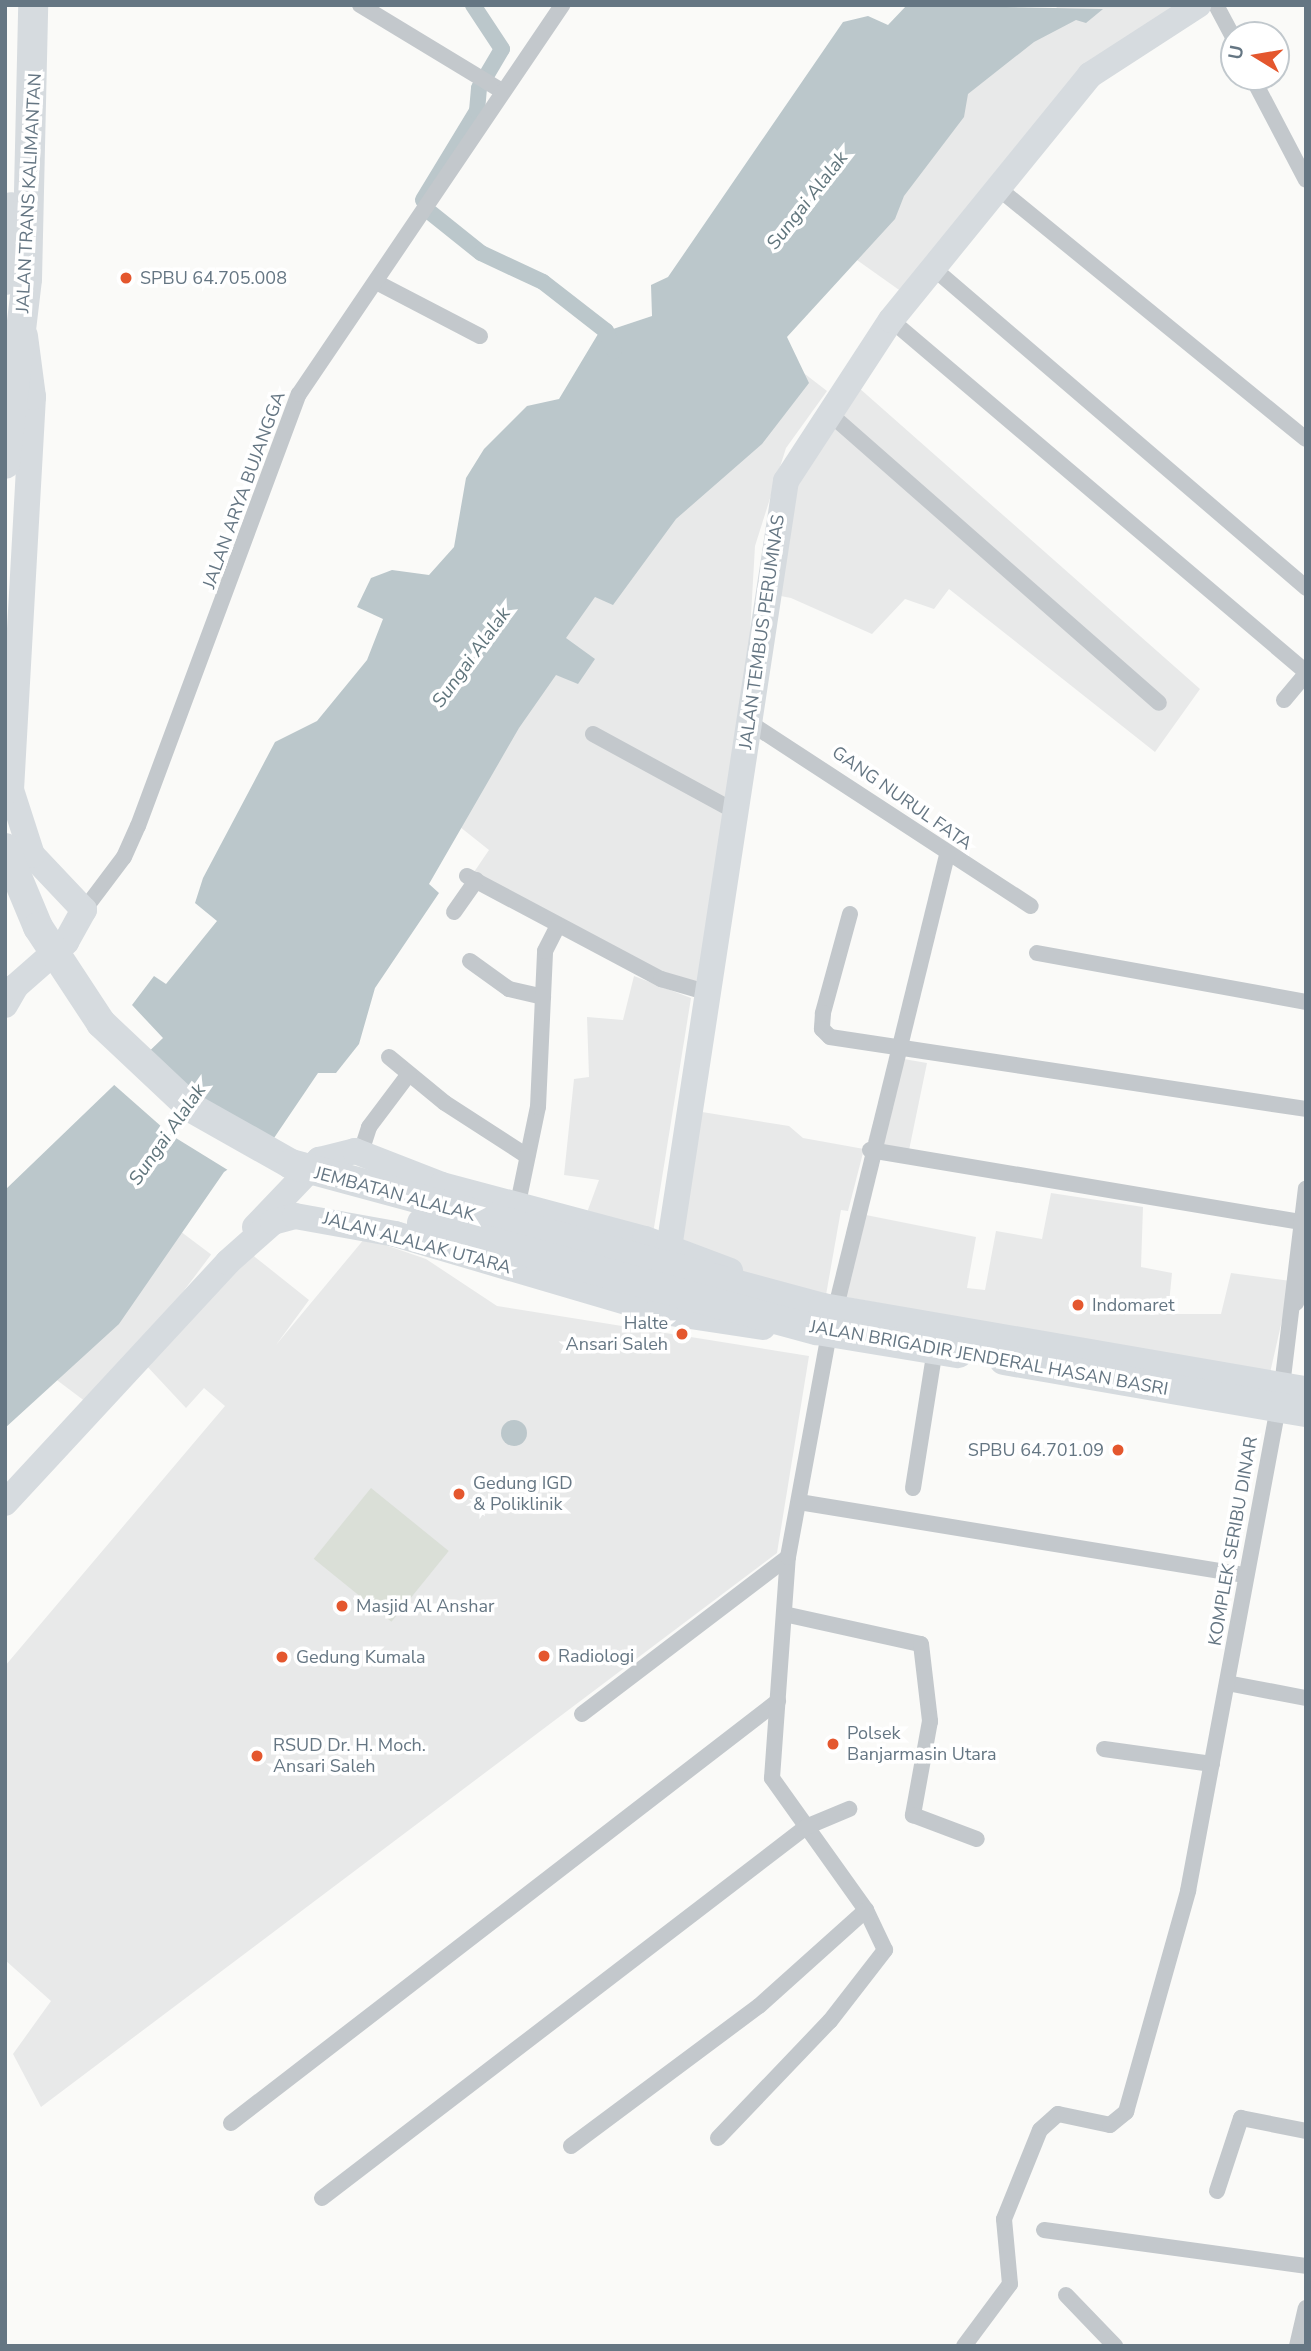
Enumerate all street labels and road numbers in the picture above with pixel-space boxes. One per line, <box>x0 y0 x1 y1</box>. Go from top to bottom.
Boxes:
street label: JALAN TRANS KALIMANTAN <box>12 72 46 314</box>
street label: JALAN ARYA BUJANGGA <box>198 389 290 591</box>
street label: JALAN TEMBUS PERUMNAS <box>735 513 789 751</box>
street label: GANG NURUL FATA <box>828 741 976 855</box>
street label: JEMBATAN ALALAK <box>312 1162 478 1226</box>
street label: JALAN ALALAK UTARA <box>320 1207 514 1279</box>
street label: JALAN BRIGADIR JENDERAL HASAN BASRI <box>808 1316 1170 1400</box>
street label: KOMPLEK SERIBU DINAR <box>1204 1435 1262 1647</box>

